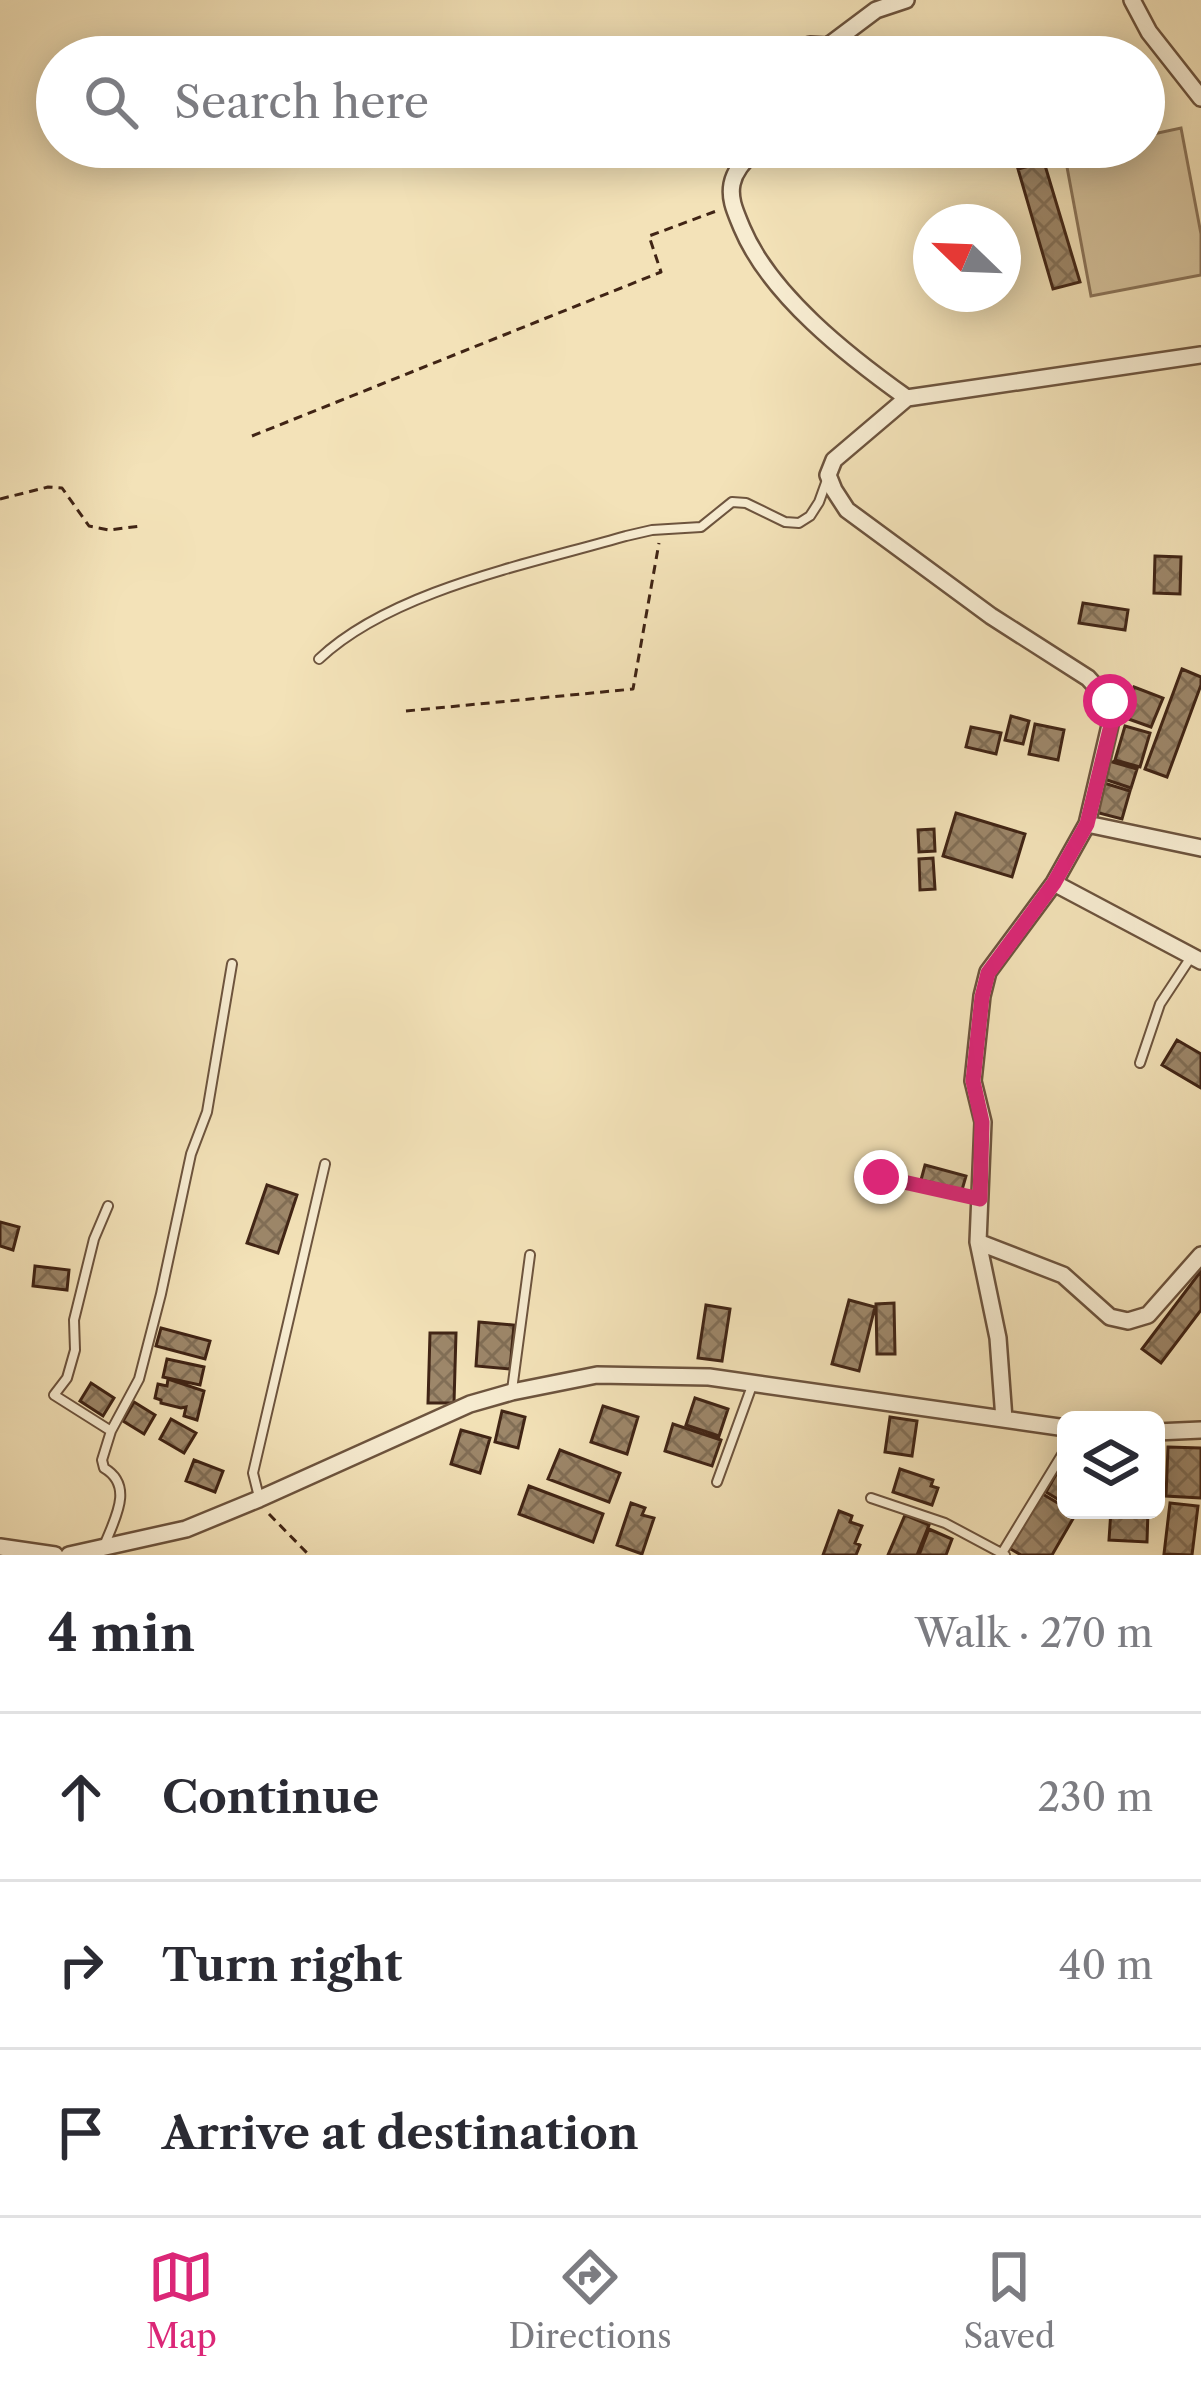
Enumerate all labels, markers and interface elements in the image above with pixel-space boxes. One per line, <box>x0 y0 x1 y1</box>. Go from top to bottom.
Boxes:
search box <box>36 36 1165 168</box>
icon: search <box>78 69 144 135</box>
text: Search here <box>174 74 429 130</box>
north arrow <box>913 204 1021 312</box>
route start <box>1083 674 1137 728</box>
route end <box>854 1150 908 1204</box>
map controls <box>1057 1411 1165 1519</box>
button: layers <box>1057 1411 1165 1519</box>
text: 4 min <box>48 1602 195 1664</box>
text: Walk · 270 m <box>915 1609 1153 1657</box>
icon: ahead <box>48 1764 114 1830</box>
text: Continue <box>162 1769 379 1825</box>
text: 230 m <box>1038 1773 1153 1821</box>
icon: right <box>48 1932 114 1998</box>
text: Turn right <box>162 1937 402 1993</box>
text: 40 m <box>1059 1941 1153 1989</box>
icon: arrive <box>48 2100 114 2166</box>
text: Arrive at destination <box>162 2105 639 2161</box>
tab: Map <box>146 2244 217 2357</box>
tab: Directions <box>509 2244 672 2357</box>
tab: Saved <box>963 2244 1055 2357</box>

